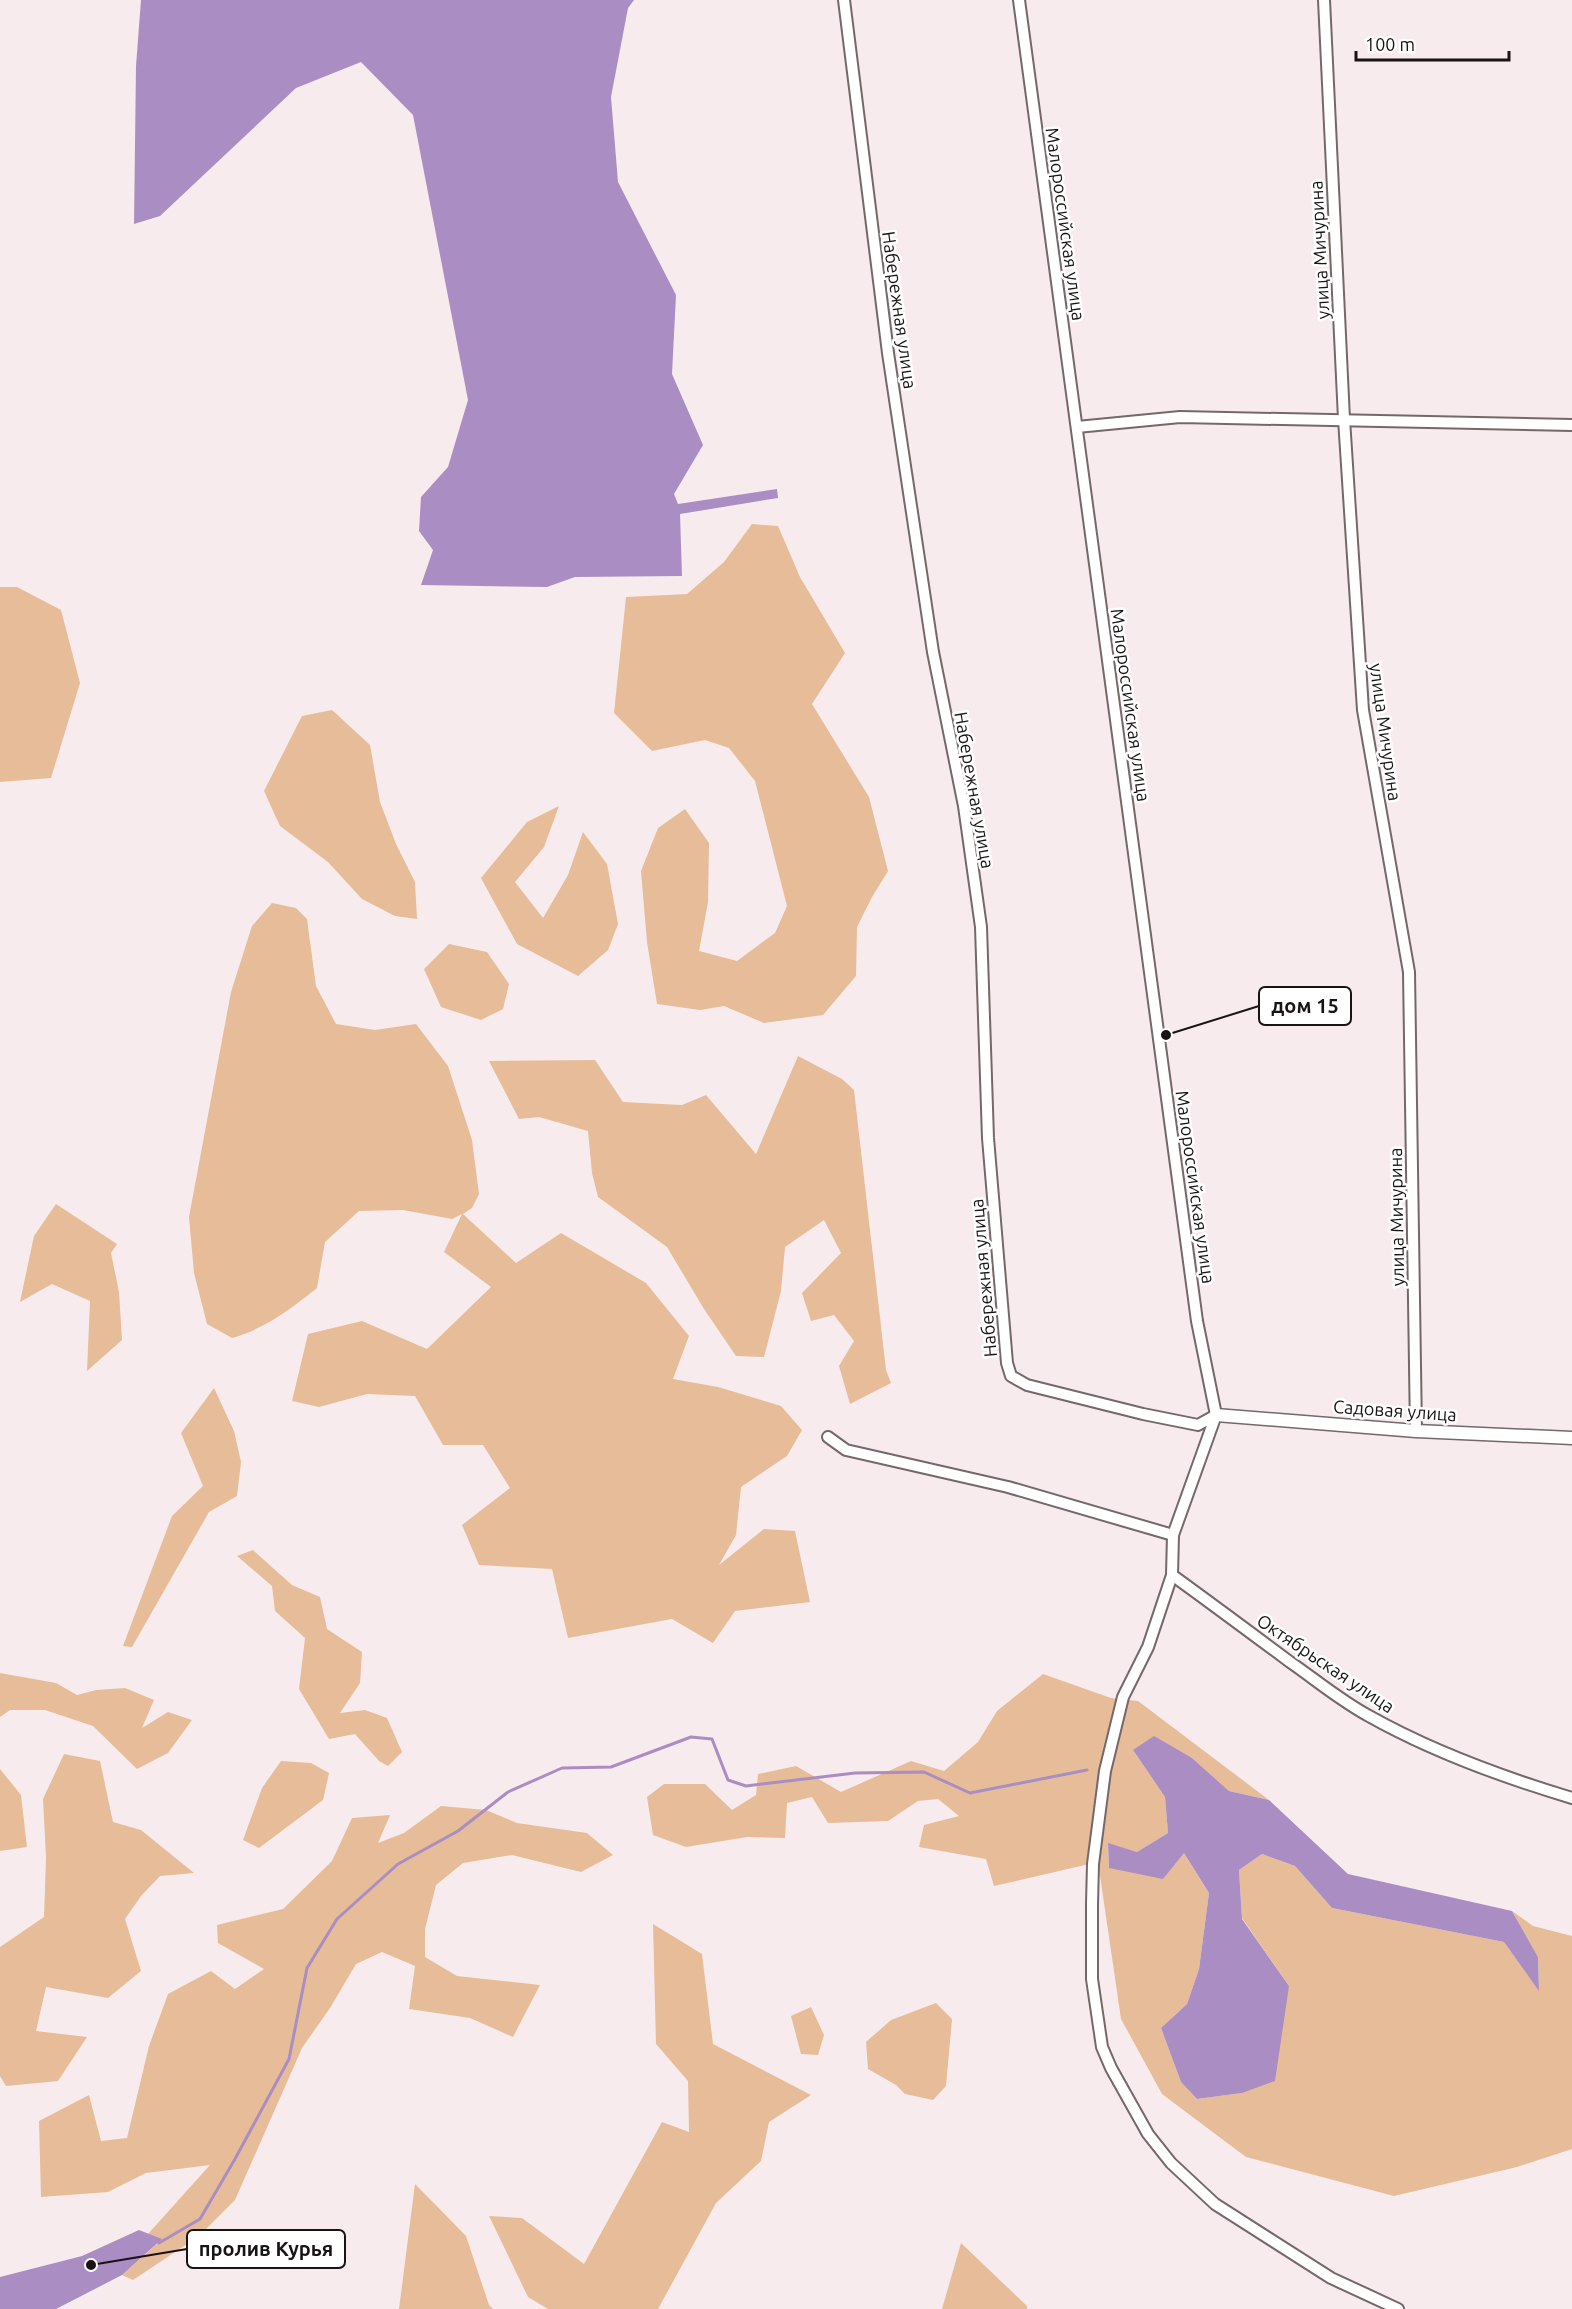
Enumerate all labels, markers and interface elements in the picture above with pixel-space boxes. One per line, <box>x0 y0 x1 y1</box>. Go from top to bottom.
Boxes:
scale bar <box>1356 24 1509 62</box>
text: 100 m <box>1365 34 1415 54</box>
street label: Малороссийская улица <box>1043 126 1089 322</box>
street label: улица Мичурина <box>1305 180 1333 320</box>
street label: Набережная улица <box>879 230 921 390</box>
street label: Малороссийская улица <box>1108 607 1154 803</box>
street label: улица Мичурина <box>1366 662 1406 802</box>
street label: Набережная улица <box>951 710 999 870</box>
callout: дом 15 <box>1259 987 1351 1025</box>
text: дом 15 <box>1271 994 1339 1017</box>
street label: Малороссийская улица <box>1173 1089 1219 1285</box>
street label: улица Мичурина <box>1385 1147 1407 1287</box>
street label: Набережная улица <box>966 1198 1000 1358</box>
street label: Садовая улица <box>1333 1396 1457 1424</box>
street label: Октябрьская улица <box>1254 1610 1398 1716</box>
callout: пролив Курья <box>187 2230 345 2268</box>
text: пролив Курья <box>199 2237 333 2260</box>

